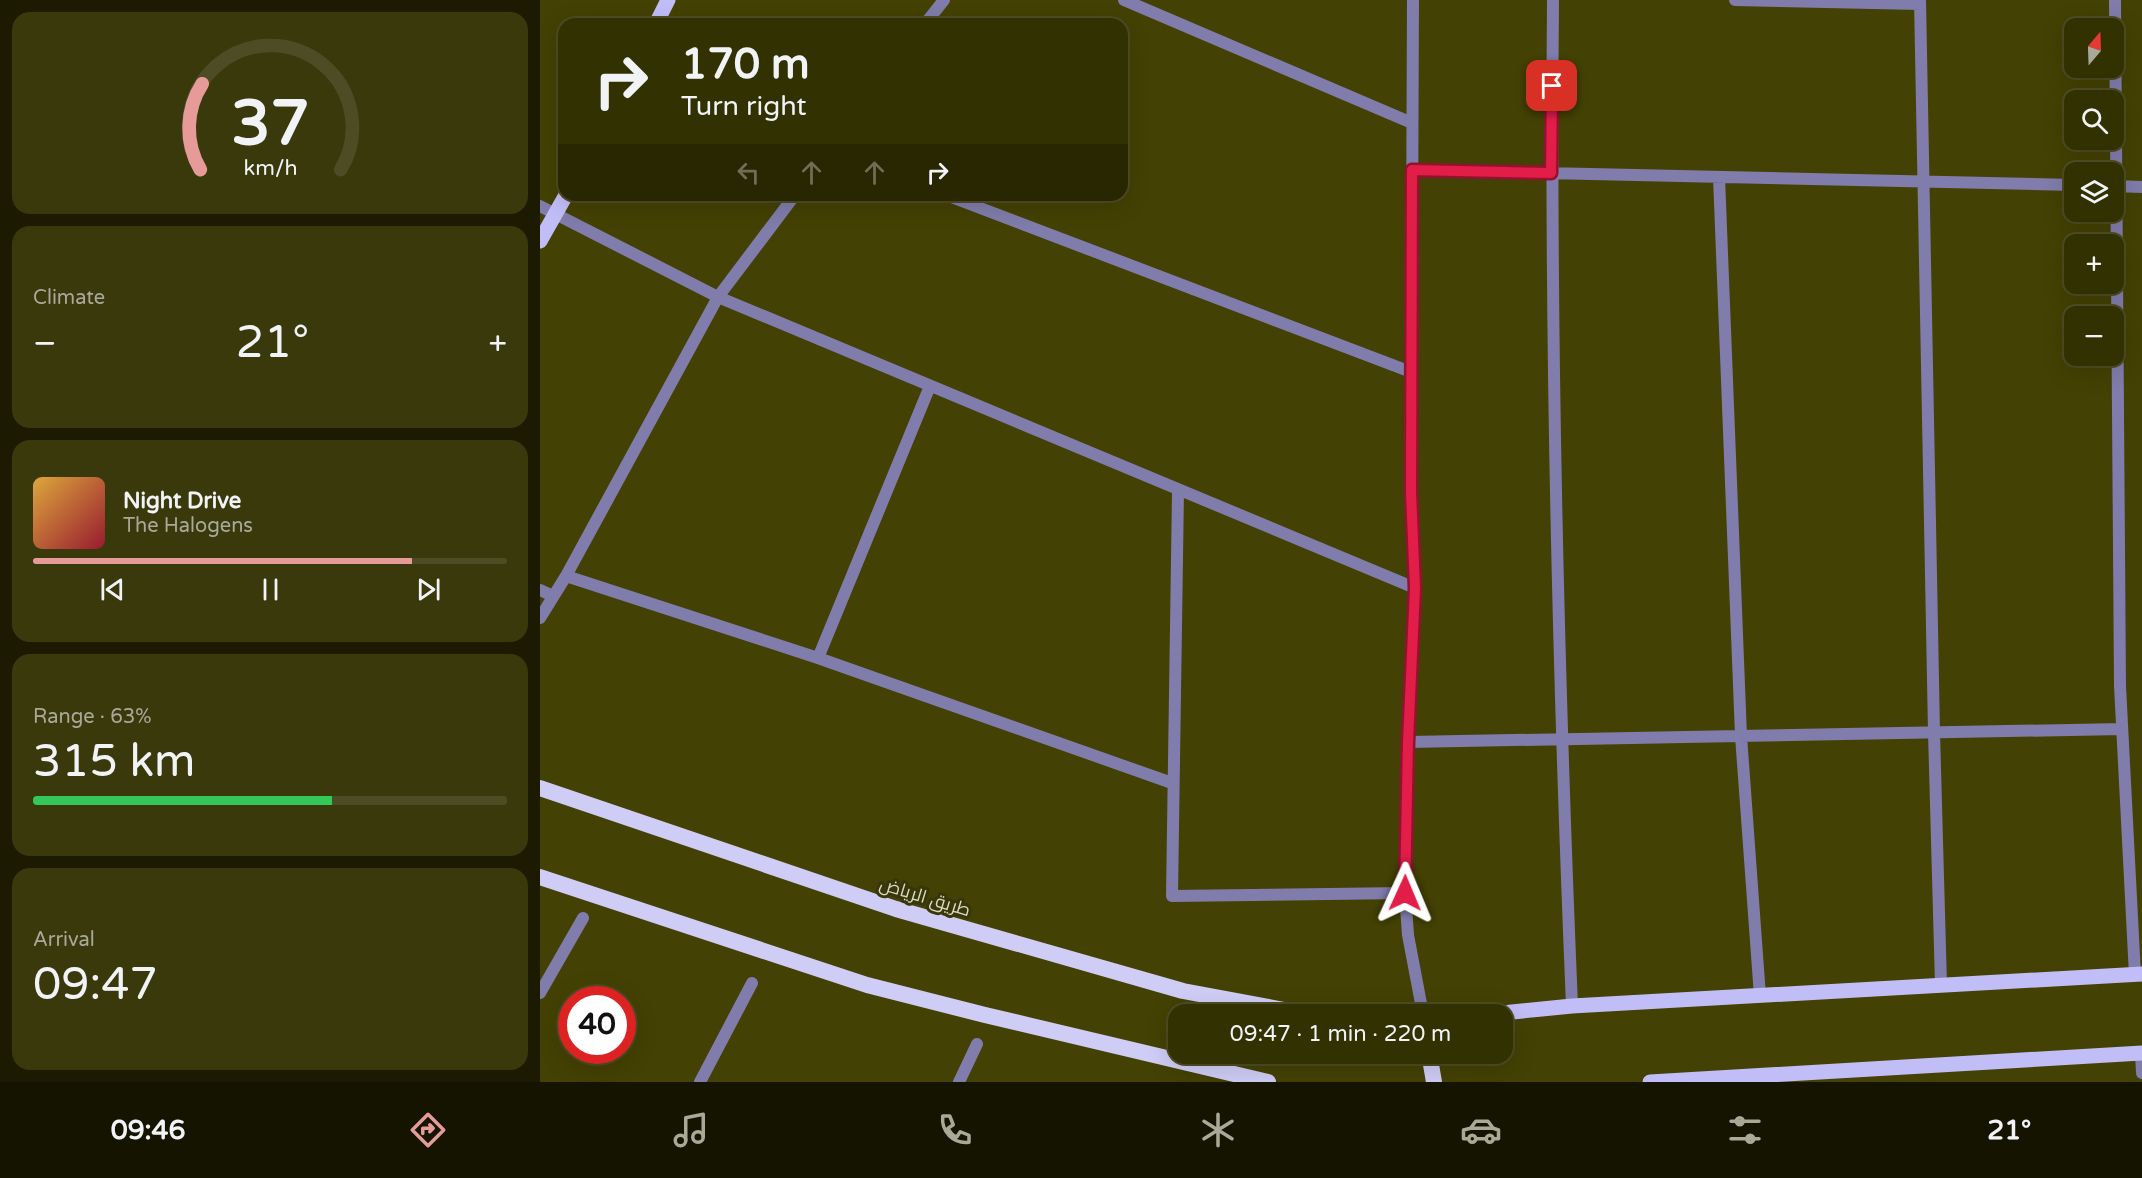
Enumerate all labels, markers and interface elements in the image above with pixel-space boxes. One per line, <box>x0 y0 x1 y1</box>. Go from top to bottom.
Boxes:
north arrow <box>2064 18 2124 78</box>
map controls <box>2064 18 2124 366</box>
text: 170 m <box>681 39 810 90</box>
icon: right <box>582 42 660 120</box>
pin <box>1526 60 1577 111</box>
icon: arrive <box>1535 69 1568 102</box>
text: 37 <box>231 87 309 162</box>
text: Turn right <box>681 90 807 123</box>
button: search <box>2064 90 2124 150</box>
text: km/h <box>243 155 297 181</box>
icon: left <box>732 156 765 189</box>
icon: ahead <box>795 156 828 189</box>
icon: ahead <box>858 156 891 189</box>
icon: right <box>921 156 954 189</box>
button: layers <box>2064 162 2124 222</box>
button: + <box>2064 234 2124 294</box>
text: Climate <box>33 286 105 310</box>
button: − <box>2064 306 2124 366</box>
text: 21° <box>236 316 309 370</box>
text: − <box>33 324 57 363</box>
text: + <box>488 324 507 363</box>
text: Night Drive <box>123 488 241 514</box>
text: The Halogens <box>123 514 253 538</box>
icon: previous <box>96 573 129 606</box>
icon: pause <box>254 573 287 606</box>
icon: next <box>412 573 445 606</box>
text: Range · 63% <box>33 705 152 729</box>
text: 315 km <box>33 735 195 789</box>
position arrow <box>1373 861 1437 925</box>
street label: طريق الرياض <box>877 873 973 922</box>
text: Arrival <box>33 928 95 952</box>
text: 09:47 <box>33 958 158 1012</box>
speed limit sign: 40 <box>558 986 636 1064</box>
text: 09:47 · 1 min · 220 m <box>1230 1021 1451 1047</box>
icon: directions <box>407 1109 449 1151</box>
icon: music <box>670 1109 712 1151</box>
icon: phone <box>934 1109 976 1151</box>
icon: climate <box>1197 1109 1239 1151</box>
icon: car <box>1460 1109 1502 1151</box>
icon: filters <box>1724 1109 1766 1151</box>
text: 09:46 <box>111 1114 186 1147</box>
text: 21° <box>1987 1114 2031 1147</box>

